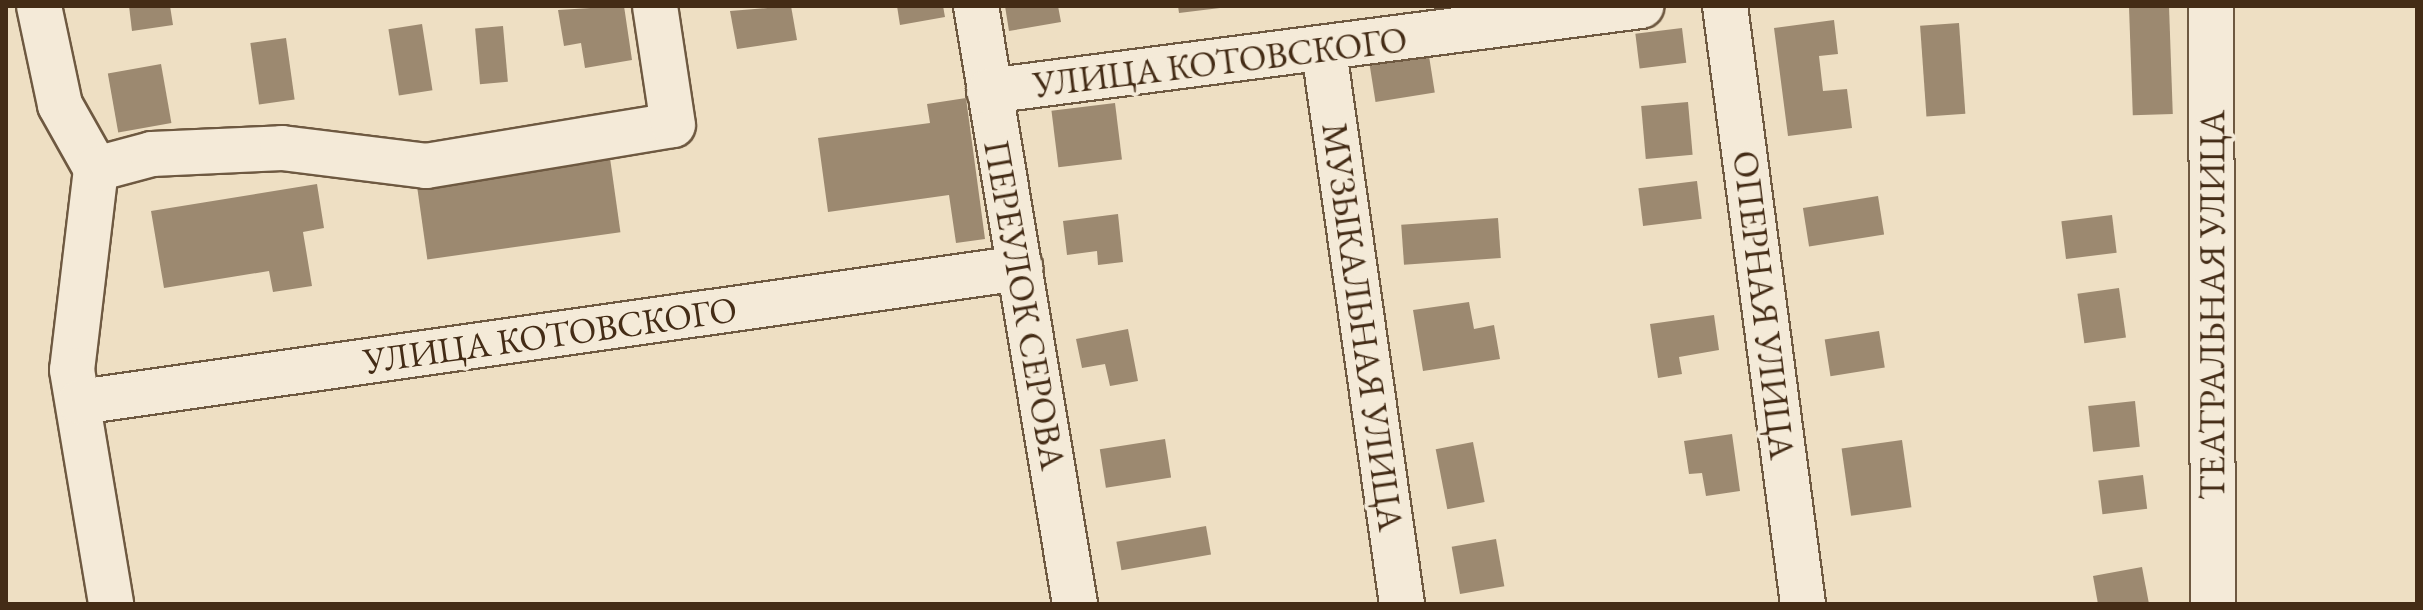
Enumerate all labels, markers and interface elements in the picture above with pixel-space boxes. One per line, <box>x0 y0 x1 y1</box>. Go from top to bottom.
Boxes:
street label: УЛИЦА КОТОВСКОГО <box>1031 18 1409 106</box>
street label: ТЕАТРАЛЬНАЯ УЛИЦА <box>2190 110 2234 500</box>
street label: МУЗЫКАЛЬНАЯ УЛИЦА <box>1313 120 1413 534</box>
street label: ПЕРЕУЛОК СЕРОВА <box>975 137 1075 473</box>
street label: ОПЕРНАЯ УЛИЦА <box>1724 148 1804 462</box>
street label: УЛИЦА КОТОВСКОГО <box>361 287 739 383</box>

